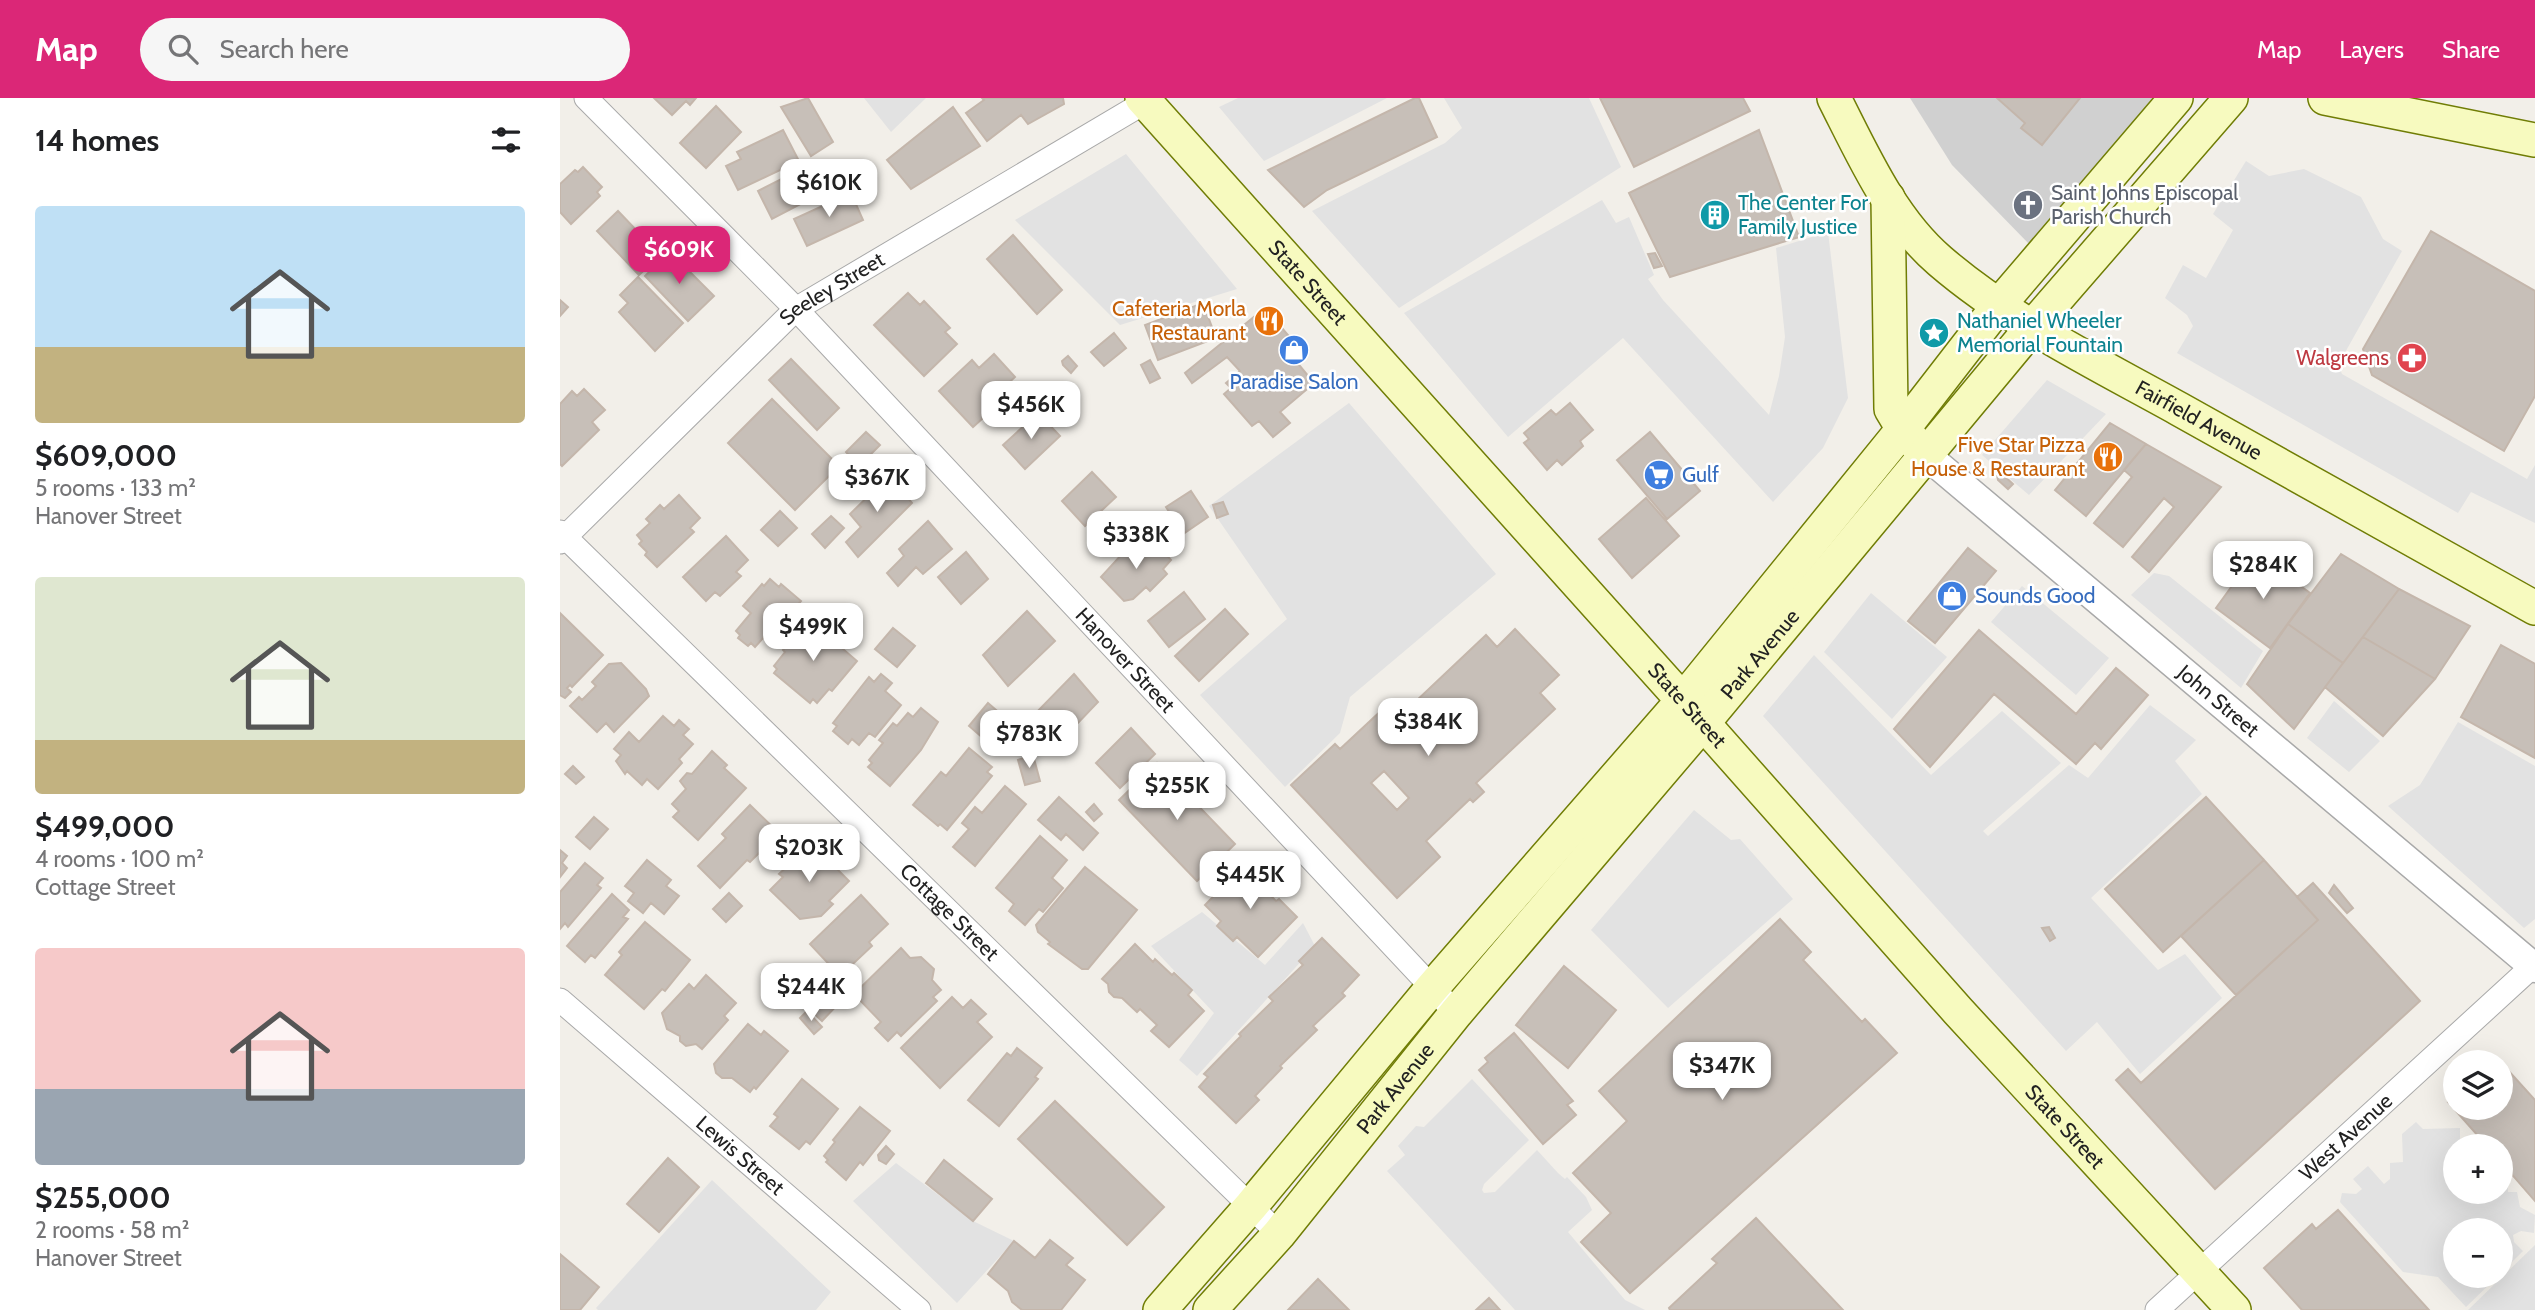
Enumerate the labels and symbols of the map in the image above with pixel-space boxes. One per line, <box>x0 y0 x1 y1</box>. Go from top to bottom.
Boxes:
pin: $610K <box>780 159 878 219</box>
place label: Saint Johns Episcopal Parish Church <box>2051 180 2238 229</box>
church icon: Saint Johns Episcopal Parish Church <box>2011 188 2045 222</box>
place label: The Center For Family Justice <box>1738 190 1869 239</box>
building icon: The Center For Family Justice <box>1698 198 1732 232</box>
pin: $609K <box>630 226 728 286</box>
street label: State Street <box>1264 235 1353 330</box>
street label: Seeley Street <box>774 246 889 330</box>
place label: Cafeteria Morla Restaurant <box>1112 296 1246 345</box>
restaurant icon: Cafeteria Morla Restaurant <box>1252 304 1286 338</box>
place label: Nathaniel Wheeler Memorial Fountain <box>1957 308 2123 357</box>
place icon: Nathaniel Wheeler Memorial Fountain <box>1917 316 1951 350</box>
shop icon: Paradise Salon <box>1277 333 1311 367</box>
pharmacy icon: Walgreens <box>2395 341 2429 375</box>
place label: Walgreens <box>2296 345 2389 370</box>
place label: Paradise Salon <box>1229 369 1359 394</box>
street label: Fairfield Avenue <box>2131 375 2267 465</box>
pin: $456K <box>982 382 1080 441</box>
place label: Five Star Pizza House & Restaurant <box>1911 432 2085 481</box>
restaurant icon: Five Star Pizza House & Restaurant <box>2091 440 2125 474</box>
pin: $367K <box>828 454 926 514</box>
supermarket icon: Gulf <box>1642 458 1676 492</box>
place label: Gulf <box>1682 462 1719 487</box>
pin: $338K <box>1087 512 1185 571</box>
pin: $284K <box>2214 542 2312 601</box>
shop icon: Sounds Good <box>1935 579 1969 613</box>
place label: Sounds Good <box>1975 583 2095 608</box>
street label: Hanover Street <box>1071 602 1181 717</box>
pin: $499K <box>764 603 862 663</box>
street label: Park Avenue <box>1715 604 1804 704</box>
street label: State Street <box>1643 657 1732 753</box>
street label: John Street <box>2172 659 2264 742</box>
pin: $384K <box>1379 698 1477 758</box>
pin: $783K <box>980 710 1078 770</box>
pin: $255K <box>1128 762 1226 822</box>
pin: $203K <box>760 824 858 884</box>
pin: $445K <box>1201 852 1299 911</box>
street label: Cottage Street <box>895 858 1004 965</box>
pin: $244K <box>762 964 860 1023</box>
street label: Park Avenue <box>1351 1038 1439 1139</box>
pin: $347K <box>1673 1042 1771 1102</box>
street label: State Street <box>2020 1079 2110 1174</box>
street label: West Avenue <box>2294 1088 2397 1186</box>
street label: Lewis Street <box>691 1110 790 1200</box>

